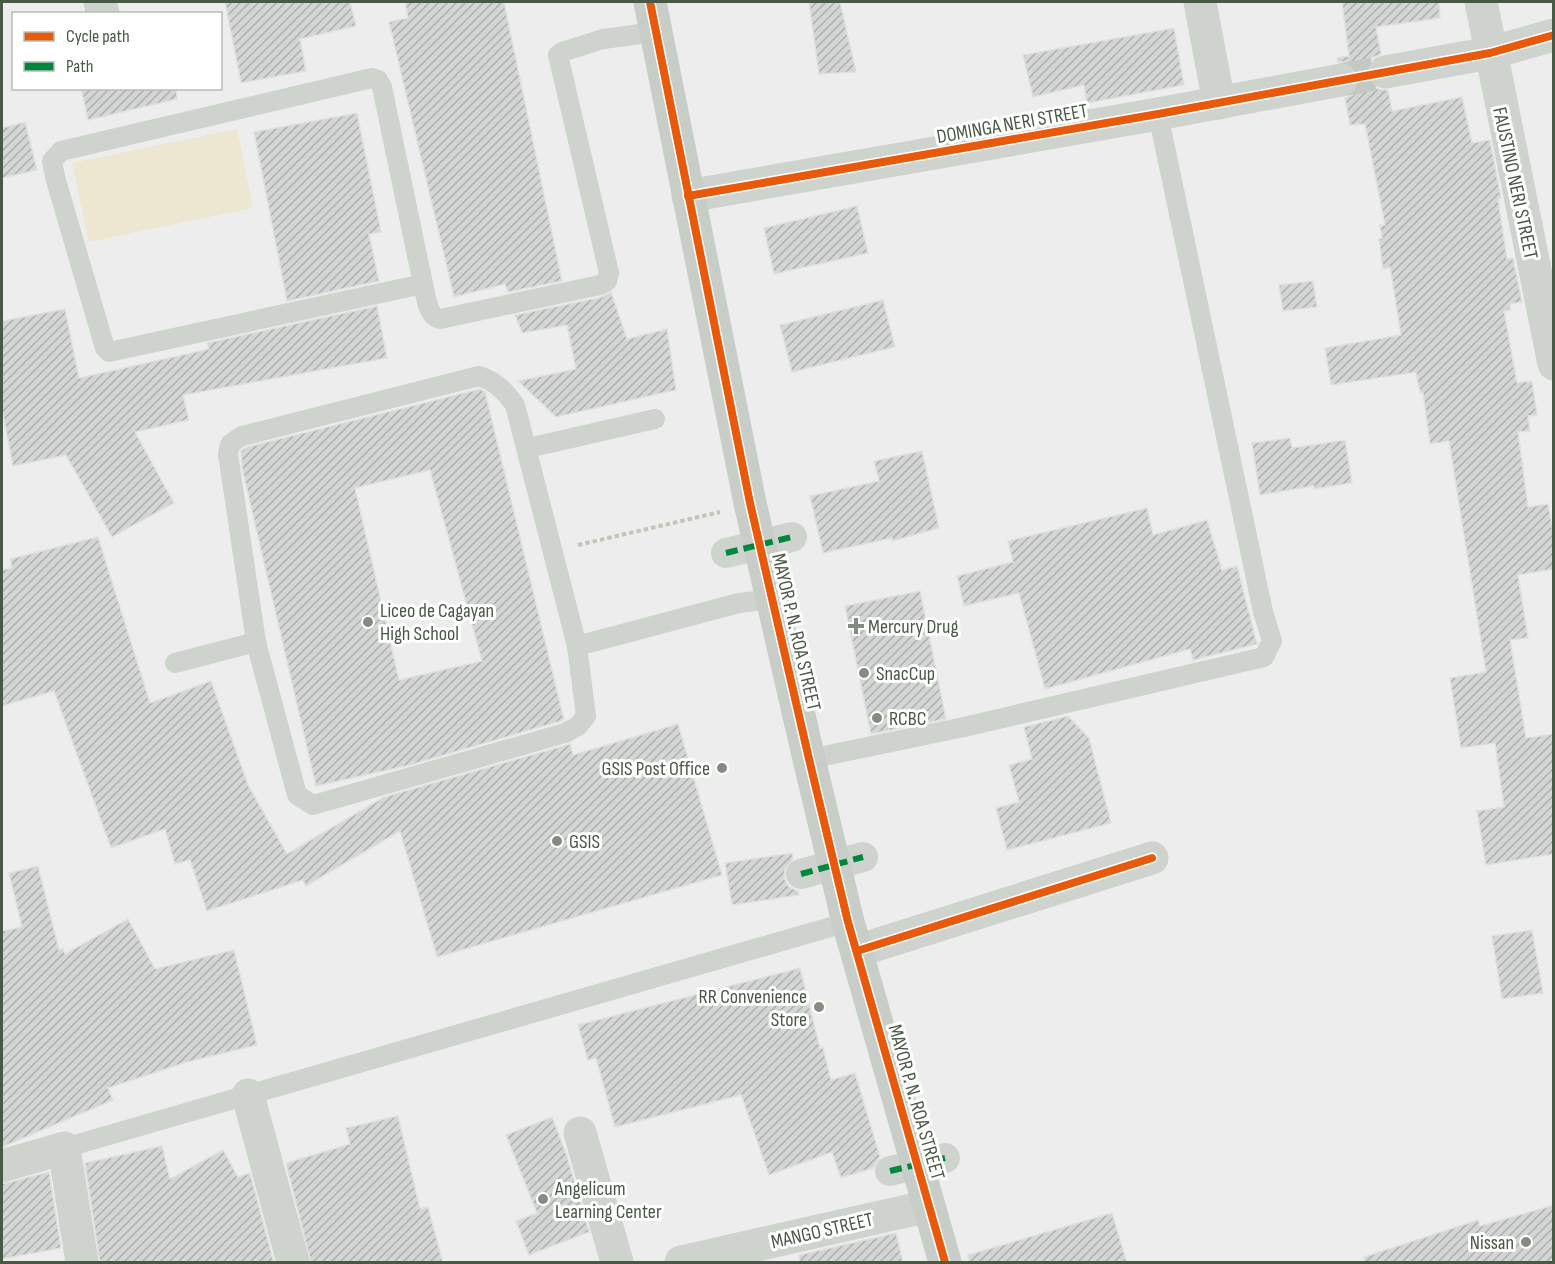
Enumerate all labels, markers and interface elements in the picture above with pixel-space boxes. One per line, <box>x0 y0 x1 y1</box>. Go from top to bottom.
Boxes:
legend <box>12 12 222 90</box>
text: Cycle path <box>66 26 130 47</box>
text: Path <box>66 56 94 77</box>
street label: DOMINGA NERI STREET <box>935 99 1090 149</box>
street label: FAUSTINO NERI STREET <box>1487 105 1543 261</box>
street label: MAYOR P. N. ROA STREET <box>766 551 826 713</box>
place label: Liceo de Cagayan High School <box>380 599 494 646</box>
marker: Liceo de Cagayan High School <box>361 615 375 629</box>
place label: Mercury Drug <box>868 615 958 639</box>
marker: Mercury Drug <box>849 619 863 633</box>
place label: SnacCup <box>876 662 935 686</box>
marker: SnacCup <box>857 666 871 680</box>
place label: RCBC <box>889 707 926 731</box>
marker: RCBC <box>870 711 884 725</box>
place label: GSIS Post Office <box>602 757 710 781</box>
marker: GSIS Post Office <box>715 761 729 775</box>
place label: GSIS <box>569 830 600 854</box>
marker: GSIS <box>550 834 564 848</box>
place label: RR Convenience Store <box>699 985 807 1032</box>
marker: RR Convenience Store <box>812 1000 826 1014</box>
street label: MAYOR P. N. ROA STREET <box>882 1022 950 1183</box>
place label: Angelicum Learning Center <box>554 1177 662 1224</box>
marker: Angelicum Learning Center <box>536 1192 550 1206</box>
street label: MANGO STREET <box>769 1208 876 1254</box>
place label: Nissan <box>1470 1231 1514 1255</box>
marker: Nissan <box>1519 1235 1533 1249</box>

